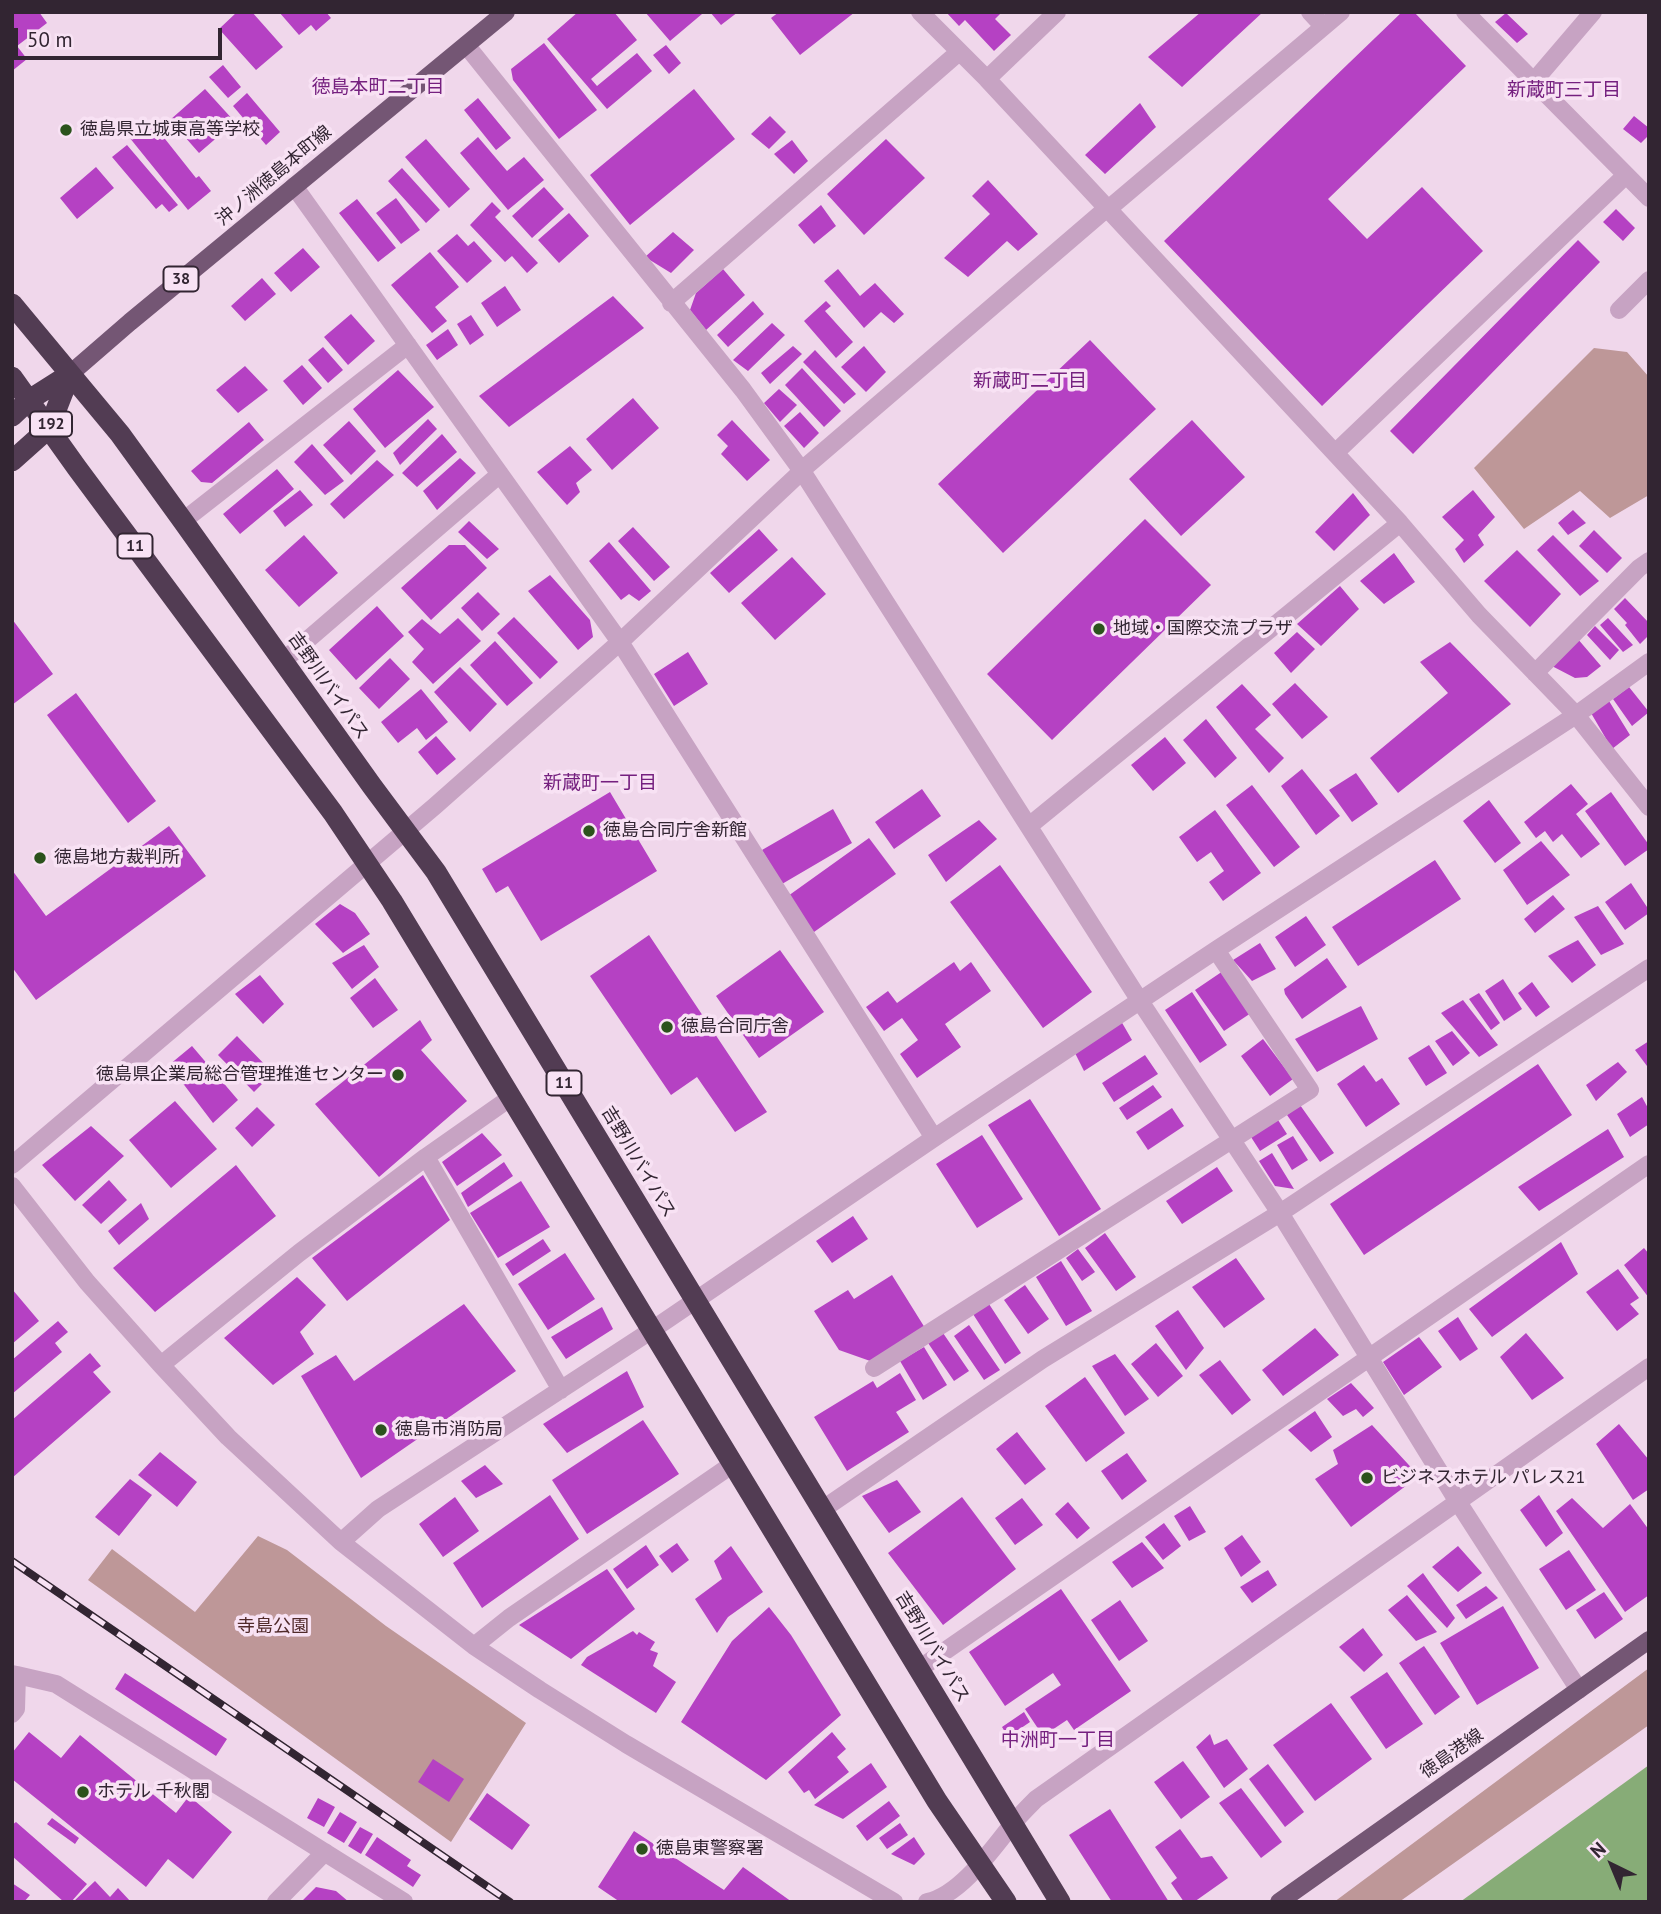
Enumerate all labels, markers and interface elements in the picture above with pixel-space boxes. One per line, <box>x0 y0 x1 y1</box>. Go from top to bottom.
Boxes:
scale bar <box>18 14 226 58</box>
text: 50 m <box>27 26 73 53</box>
district label: 徳島本町二丁目 <box>312 77 444 99</box>
district label: 新蔵町三丁目 <box>1507 80 1621 102</box>
place label: 徳島県立城東高等学校 <box>80 119 260 141</box>
street label: 沖ノ洲徳島本町線 <box>212 121 336 231</box>
marker: 徳島県立城東高等学校 <box>58 122 74 138</box>
road number: 38 <box>164 266 198 292</box>
district label: 新蔵町二丁目 <box>973 371 1087 393</box>
road number: 192 <box>30 412 72 436</box>
road number: 11 <box>118 534 152 558</box>
place label: 地域・国際交流プラザ <box>1113 618 1293 640</box>
marker: 地域・国際交流プラザ <box>1091 621 1107 637</box>
street label: 吉野川バイパス <box>283 628 373 744</box>
district label: 新蔵町一丁目 <box>543 773 657 795</box>
place label: 徳島合同庁舎新館 <box>603 820 747 842</box>
marker: 徳島合同庁舎新館 <box>581 823 597 839</box>
place label: 徳島地方裁判所 <box>54 847 180 869</box>
marker: 徳島地方裁判所 <box>32 850 48 866</box>
place label: 徳島合同庁舎 <box>681 1016 789 1038</box>
marker: 徳島合同庁舎 <box>659 1019 675 1035</box>
place label: 徳島県企業局総合管理推進センター <box>96 1064 384 1086</box>
marker: 徳島県企業局総合管理推進センター <box>390 1067 406 1083</box>
road number: 11 <box>546 1070 582 1096</box>
street label: 吉野川バイパス <box>596 1102 680 1222</box>
place label: 徳島市消防局 <box>395 1419 503 1441</box>
marker: 徳島市消防局 <box>373 1422 389 1438</box>
place label: ビジネスホテル パレス21 <box>1381 1467 1585 1489</box>
marker: ビジネスホテル パレス21 <box>1359 1470 1375 1486</box>
street label: 吉野川バイパス <box>890 1587 974 1707</box>
park label: 寺島公園 <box>237 1616 309 1638</box>
street label: 徳島港線 <box>1416 1725 1488 1783</box>
district label: 中洲町一丁目 <box>1001 1730 1115 1752</box>
place label: ホテル 千秋閣 <box>97 1781 210 1803</box>
marker: ホテル 千秋閣 <box>75 1784 91 1800</box>
north arrow <box>1577 1830 1647 1900</box>
text: N <box>1585 1837 1610 1863</box>
place label: 徳島東警察署 <box>656 1838 764 1860</box>
marker: 徳島東警察署 <box>634 1841 650 1857</box>

